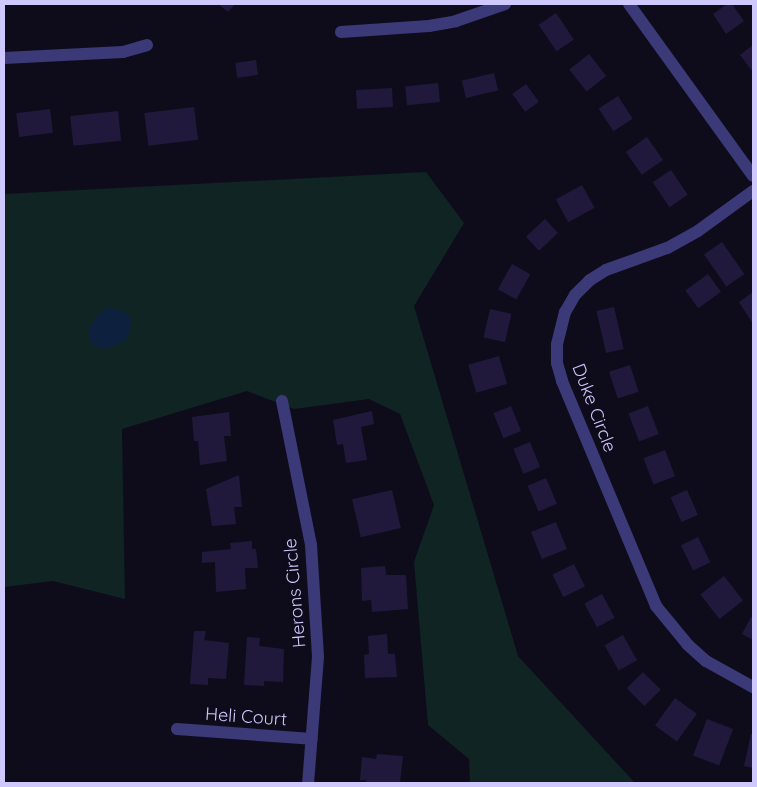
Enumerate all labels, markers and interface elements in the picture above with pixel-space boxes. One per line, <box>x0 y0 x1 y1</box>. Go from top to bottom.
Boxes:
street label: Duke Circle <box>567 361 621 455</box>
street label: Herons Circle <box>279 537 311 649</box>
street label: Heli Court <box>204 703 288 731</box>

